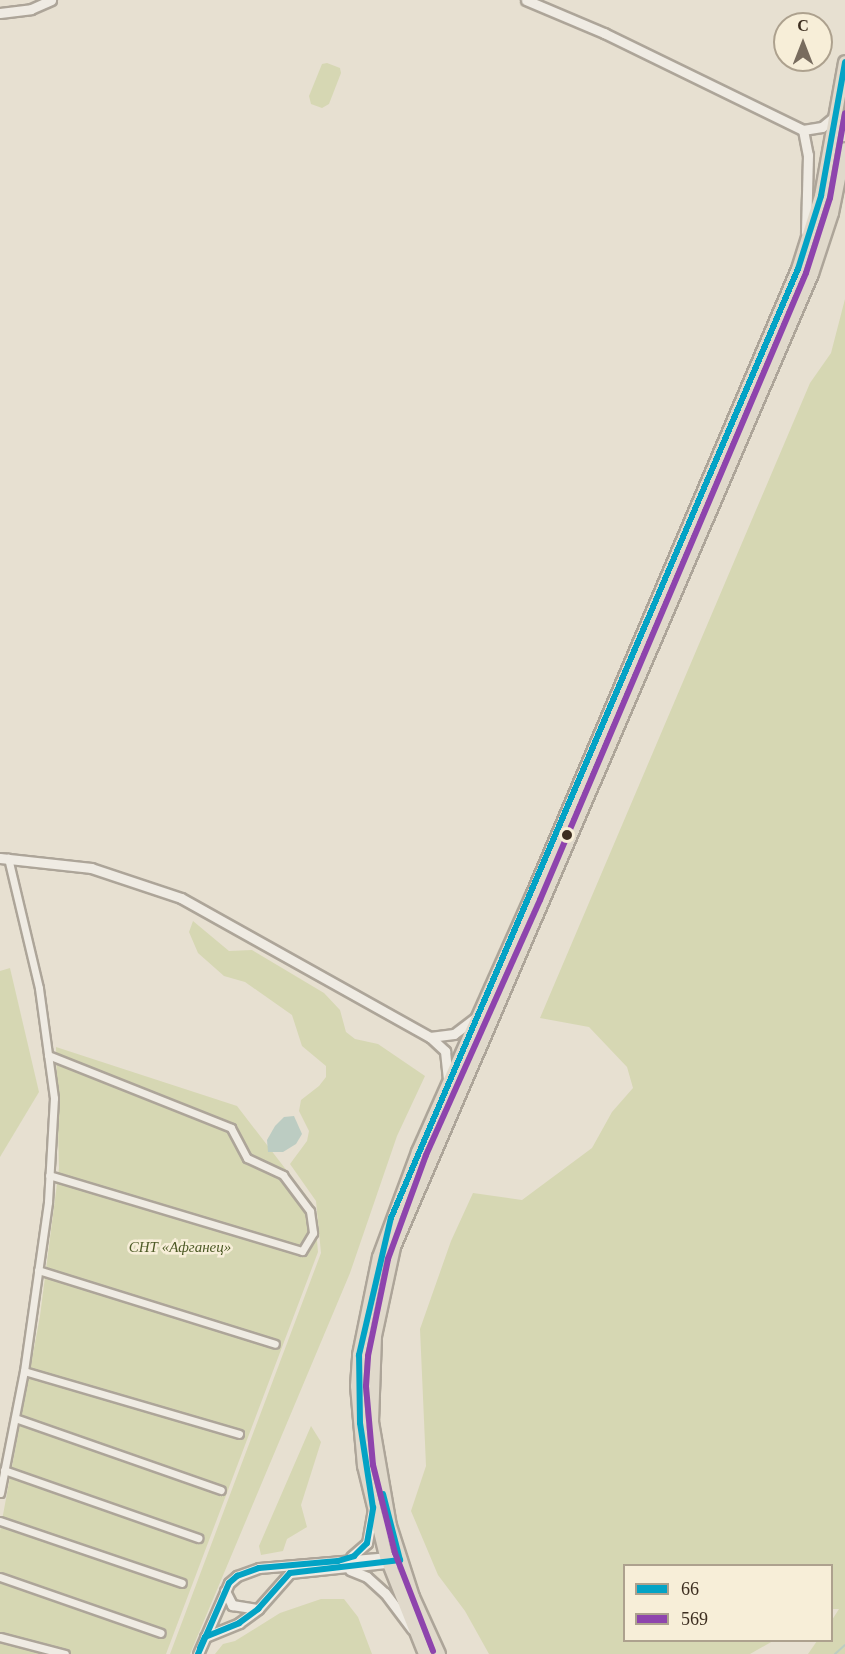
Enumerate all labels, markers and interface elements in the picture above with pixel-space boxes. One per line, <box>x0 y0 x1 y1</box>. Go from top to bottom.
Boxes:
north arrow <box>773 12 833 72</box>
text: С <box>797 17 809 34</box>
unlabelled marker <box>561 829 573 841</box>
park label: СНТ «Афганец» <box>129 1239 231 1257</box>
legend <box>623 1564 833 1642</box>
text: 66 <box>681 1579 699 1599</box>
text: 569 <box>681 1609 708 1629</box>

